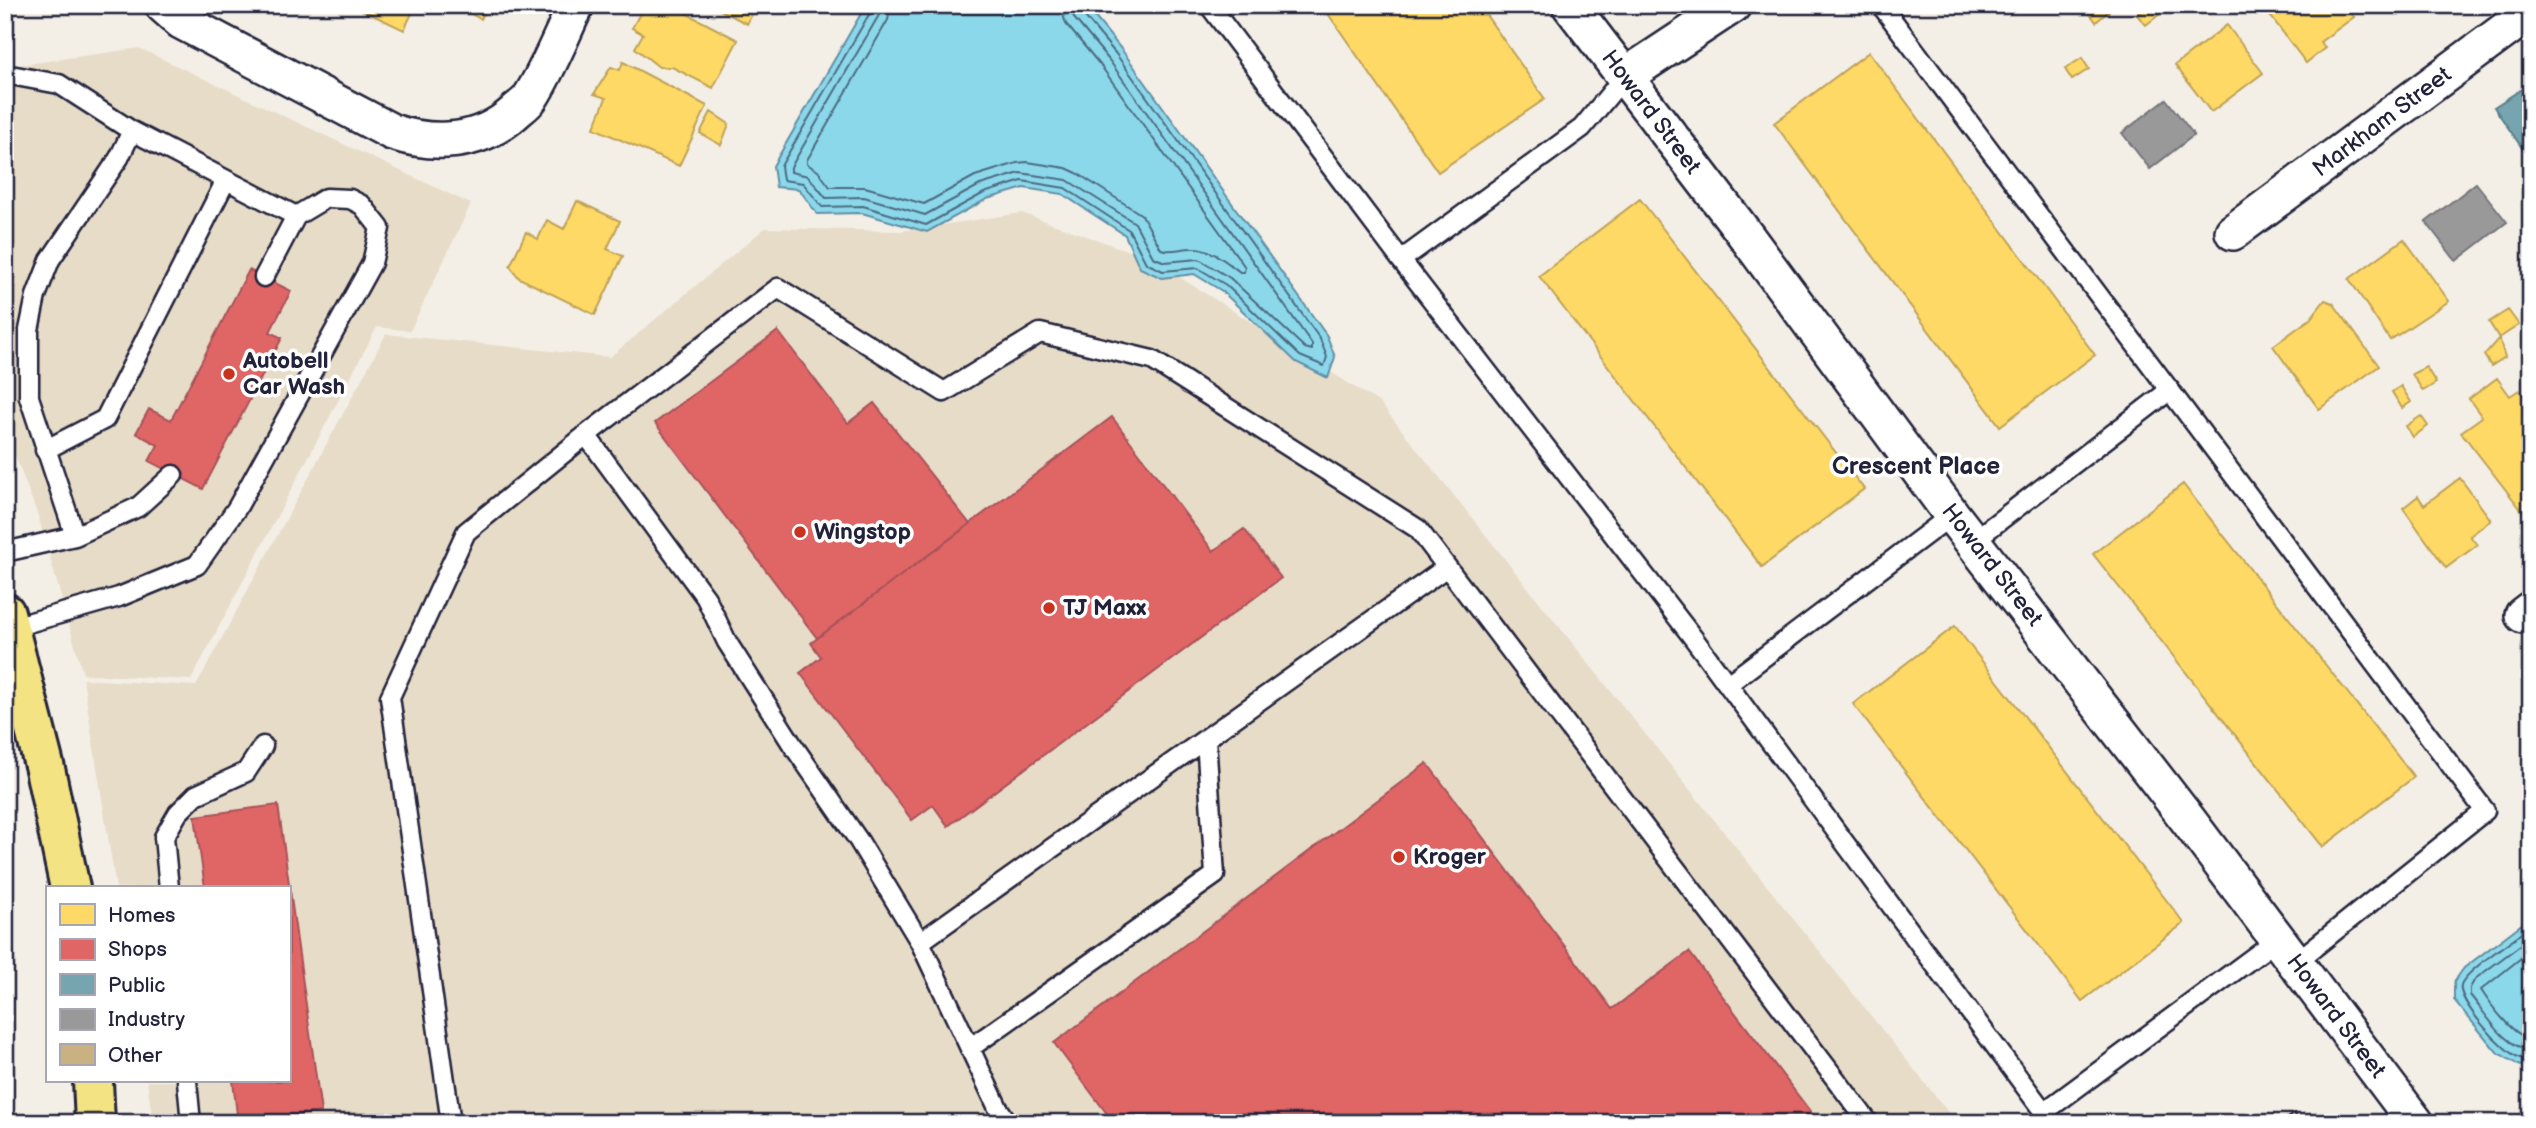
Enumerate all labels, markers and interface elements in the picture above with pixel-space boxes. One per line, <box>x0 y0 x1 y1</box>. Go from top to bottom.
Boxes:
street label: Howard Street <box>1595 44 1707 180</box>
street label: Markham Street <box>2307 61 2457 183</box>
place label: Autobell Car Wash <box>242 347 345 401</box>
marker: Autobell Car Wash <box>221 366 237 382</box>
district label: Crescent Place <box>1832 452 2000 481</box>
street label: Howard Street <box>1935 498 2049 632</box>
place label: Wingstop <box>814 518 911 546</box>
marker: Wingstop <box>792 524 808 540</box>
place label: TJ Maxx <box>1063 594 1147 622</box>
marker: TJ Maxx <box>1041 600 1057 616</box>
place label: Kroger <box>1413 843 1487 871</box>
marker: Kroger <box>1391 849 1407 865</box>
legend <box>46 886 290 1082</box>
text: Homes <box>108 903 176 928</box>
text: Shops <box>108 937 167 962</box>
street label: Howard Street <box>2280 948 2392 1084</box>
text: Public <box>108 973 166 998</box>
text: Industry <box>108 1007 186 1032</box>
text: Other <box>108 1043 163 1068</box>

